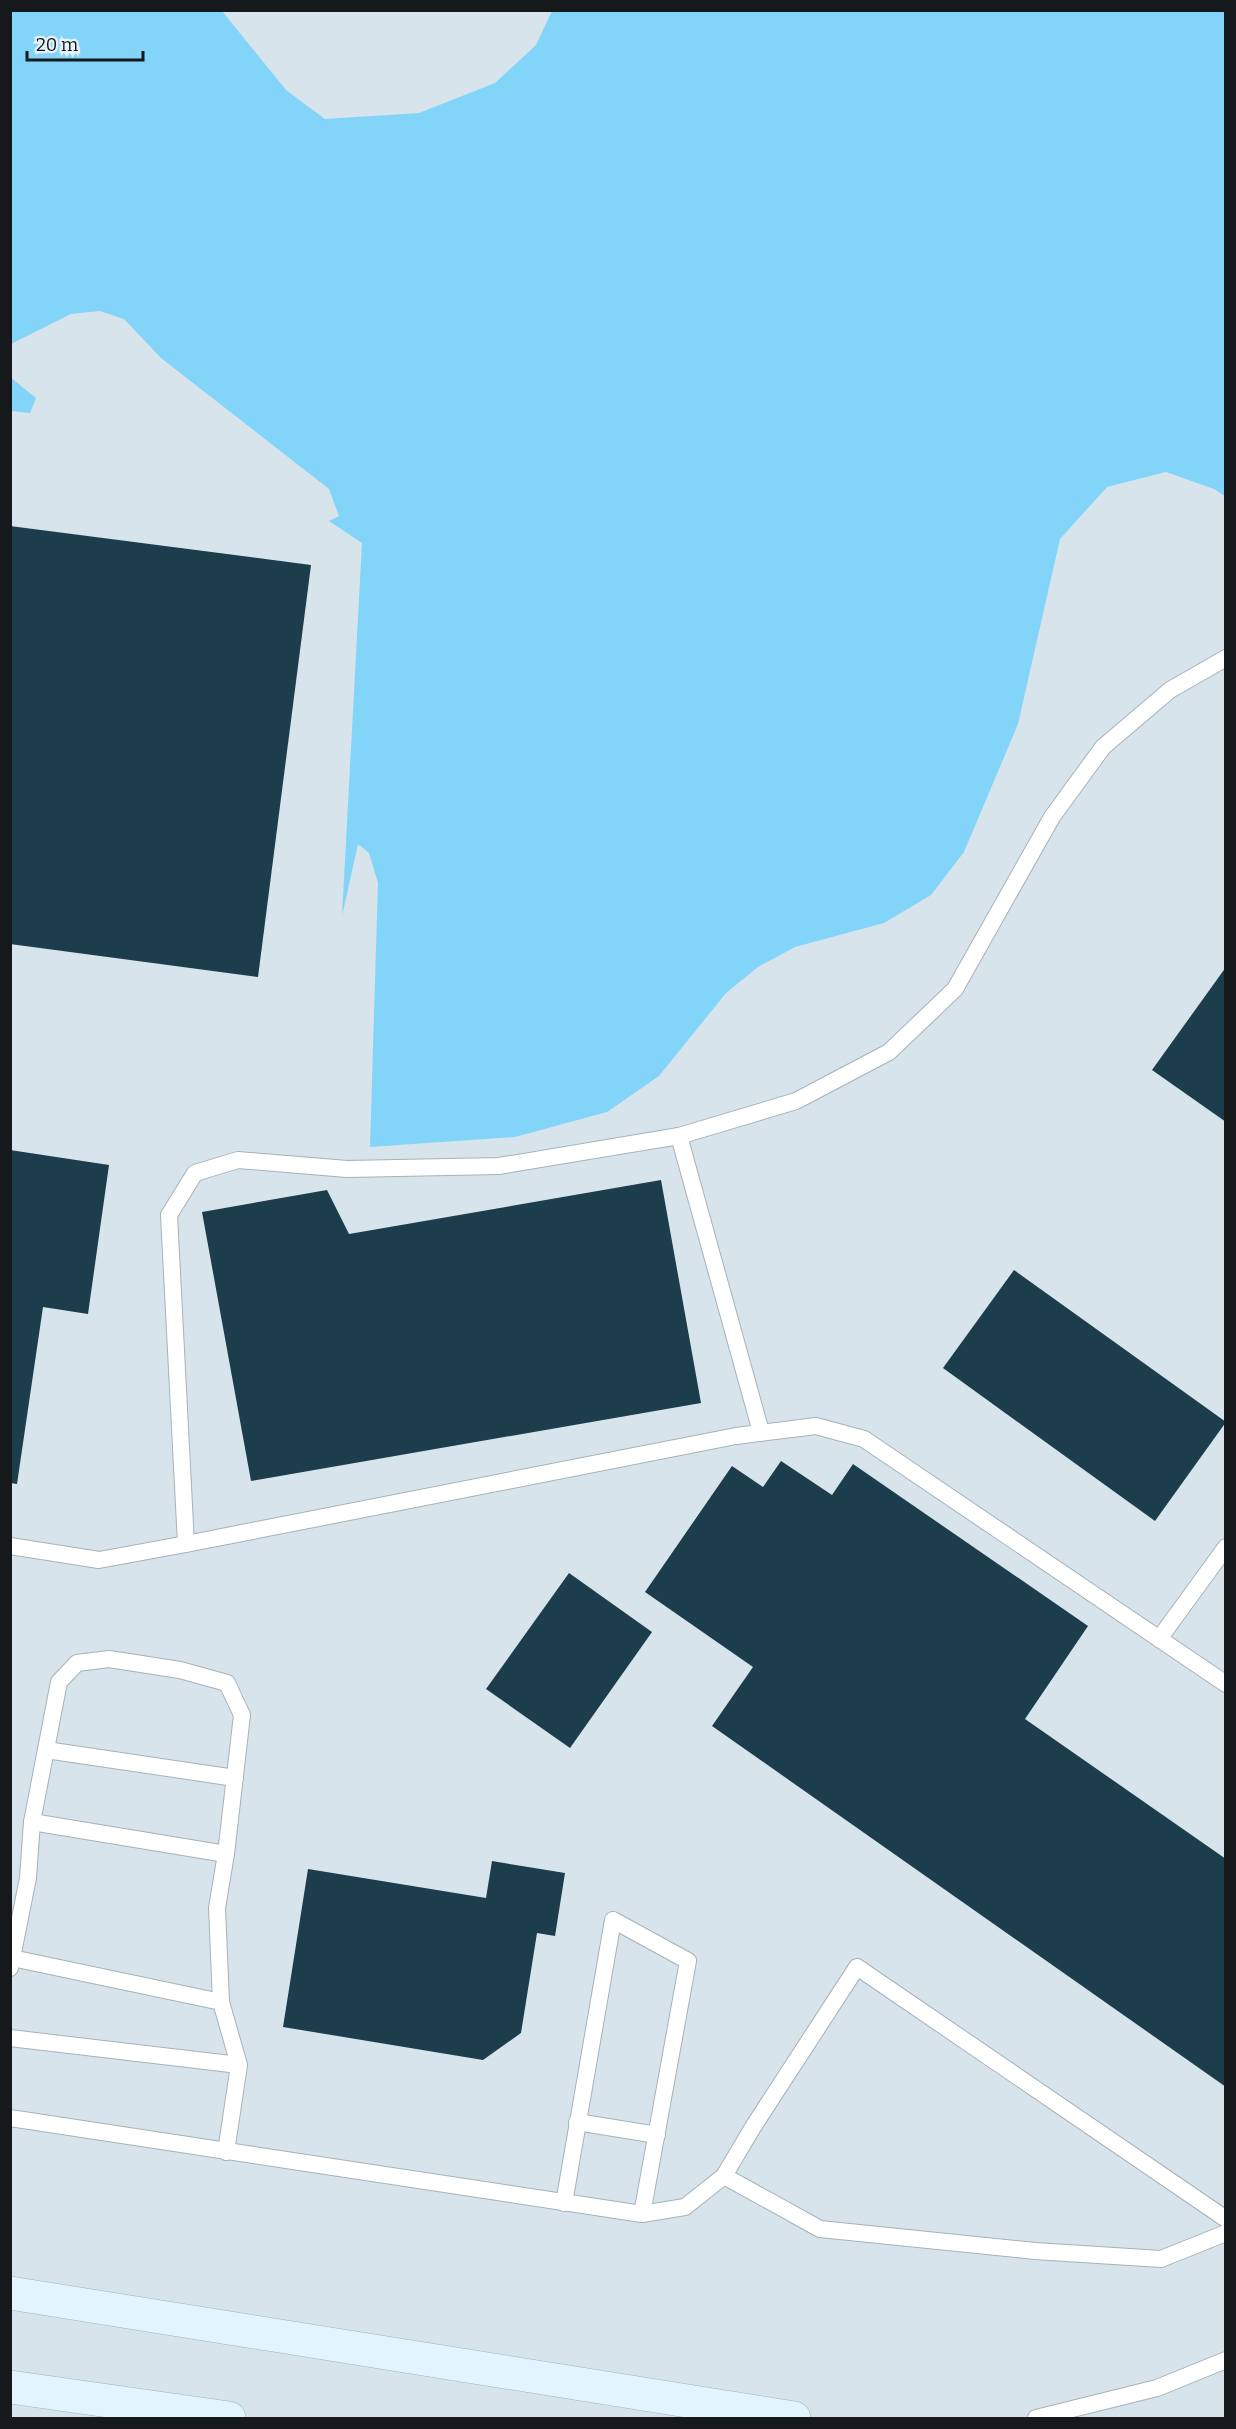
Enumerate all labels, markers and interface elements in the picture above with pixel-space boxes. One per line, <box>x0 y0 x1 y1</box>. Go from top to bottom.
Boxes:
scale bar <box>27 24 142 62</box>
text: 20 m <box>36 34 78 56</box>

